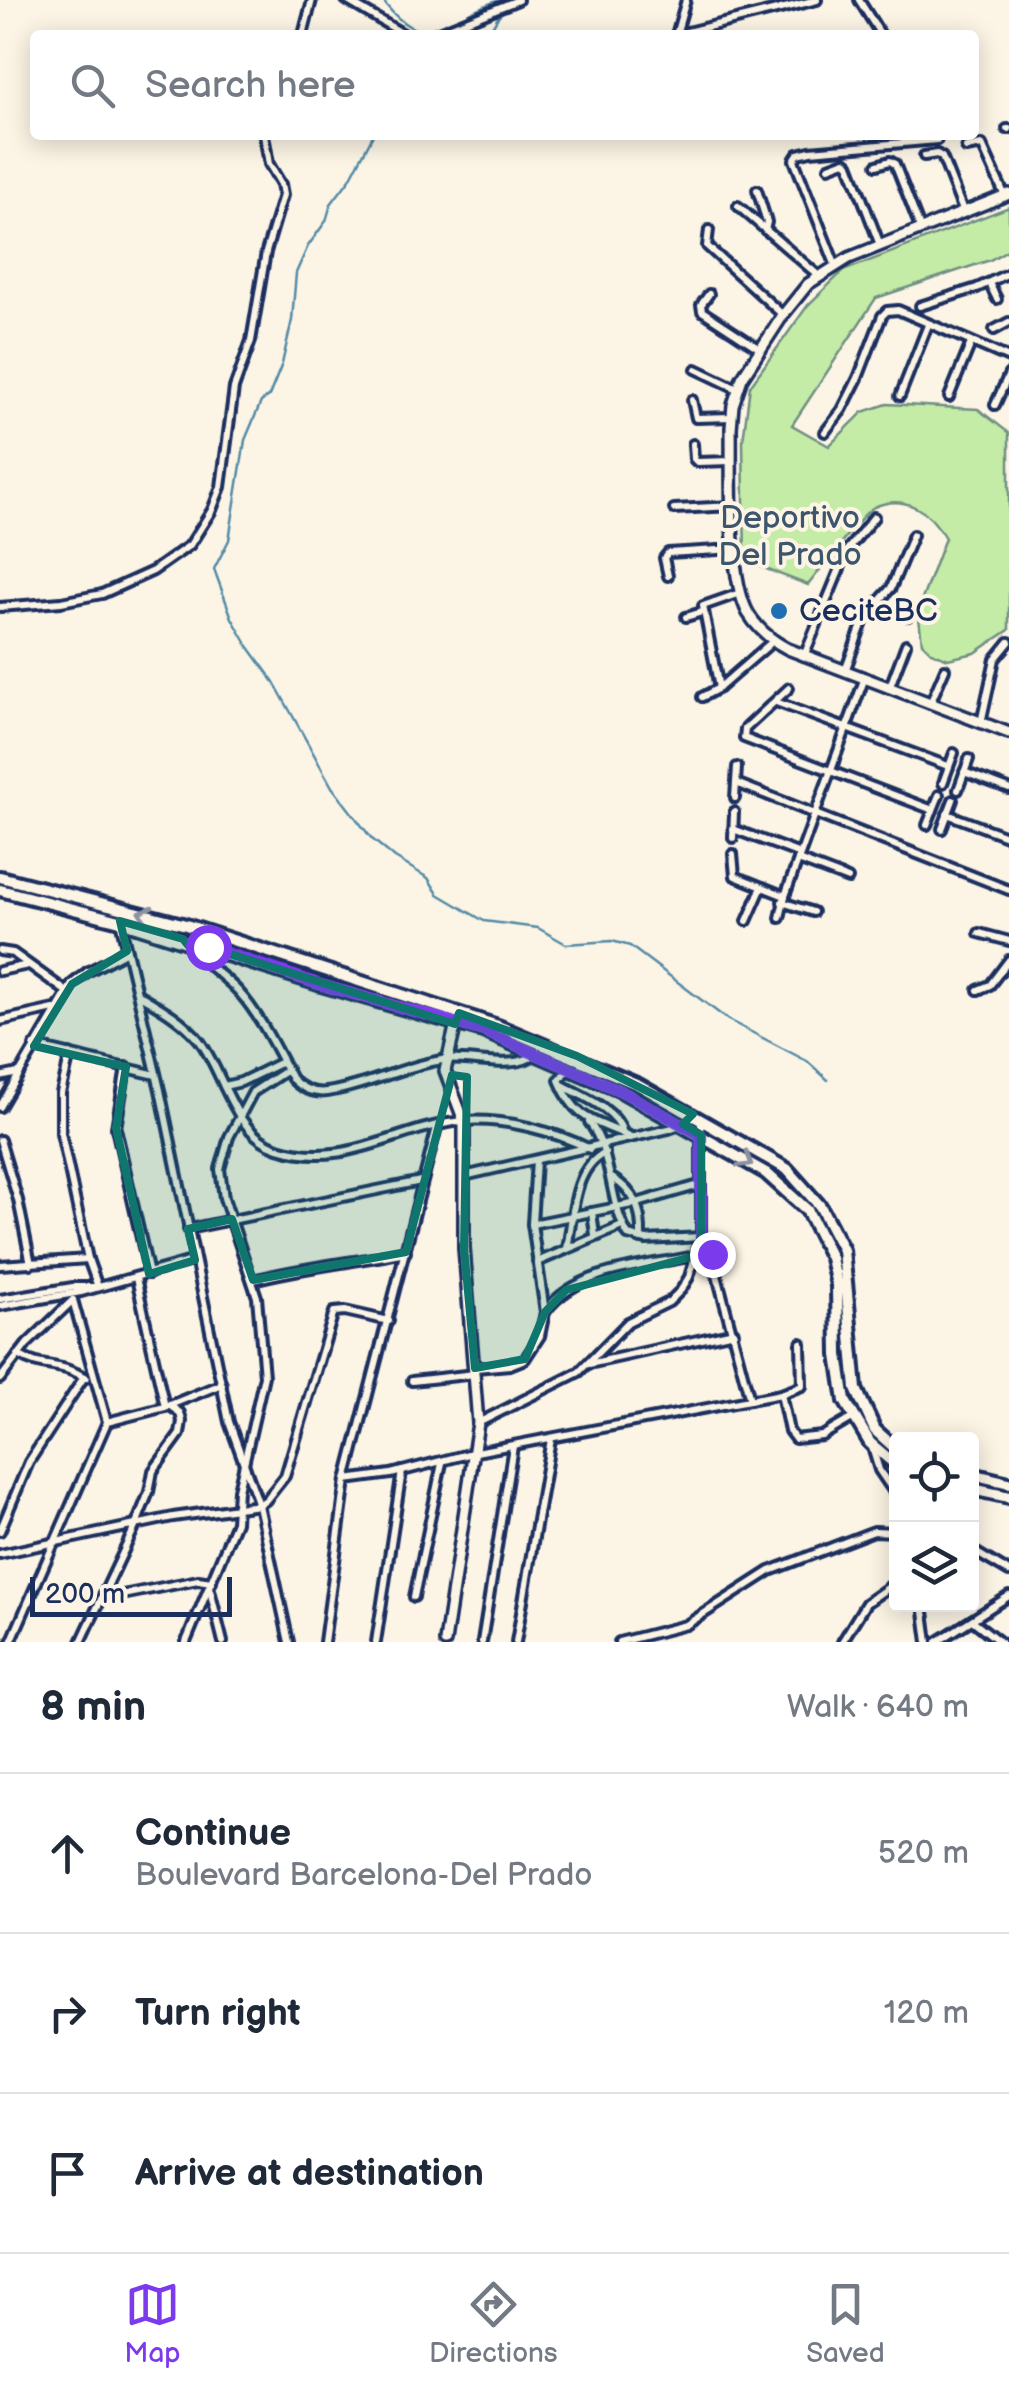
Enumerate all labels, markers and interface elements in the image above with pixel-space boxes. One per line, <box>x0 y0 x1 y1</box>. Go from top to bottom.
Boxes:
search box <box>30 30 979 140</box>
icon: search <box>65 58 120 113</box>
text: Search here <box>145 63 356 108</box>
park label: Deportivo Del Prado <box>718 499 862 575</box>
place label: CeciteBC <box>799 592 938 631</box>
marker: CeciteBC <box>768 600 790 622</box>
one-way arrow <box>137 904 154 925</box>
route start <box>186 925 232 971</box>
one-way arrow <box>735 1149 753 1168</box>
route end <box>690 1232 736 1278</box>
map controls <box>889 1432 979 1612</box>
button: locate <box>889 1432 979 1522</box>
button: layers <box>889 1522 979 1612</box>
scale bar <box>30 1572 232 1616</box>
text: 200 m <box>45 1578 125 1611</box>
text: 8 min <box>40 1682 146 1733</box>
text: Walk · 640 m <box>787 1688 969 1727</box>
text: Continue <box>135 1811 291 1856</box>
icon: ahead <box>40 1826 95 1881</box>
text: 520 m <box>878 1834 969 1873</box>
text: Boulevard Barcelona-Del Prado <box>135 1856 593 1895</box>
icon: right <box>40 1986 95 2041</box>
text: Turn right <box>135 1991 300 2036</box>
text: 120 m <box>884 1994 969 2033</box>
icon: arrive <box>40 2146 95 2201</box>
text: Arrive at destination <box>135 2151 484 2196</box>
tab: Map <box>124 2277 181 2370</box>
tab: Directions <box>429 2277 558 2370</box>
tab: Saved <box>806 2277 885 2370</box>

